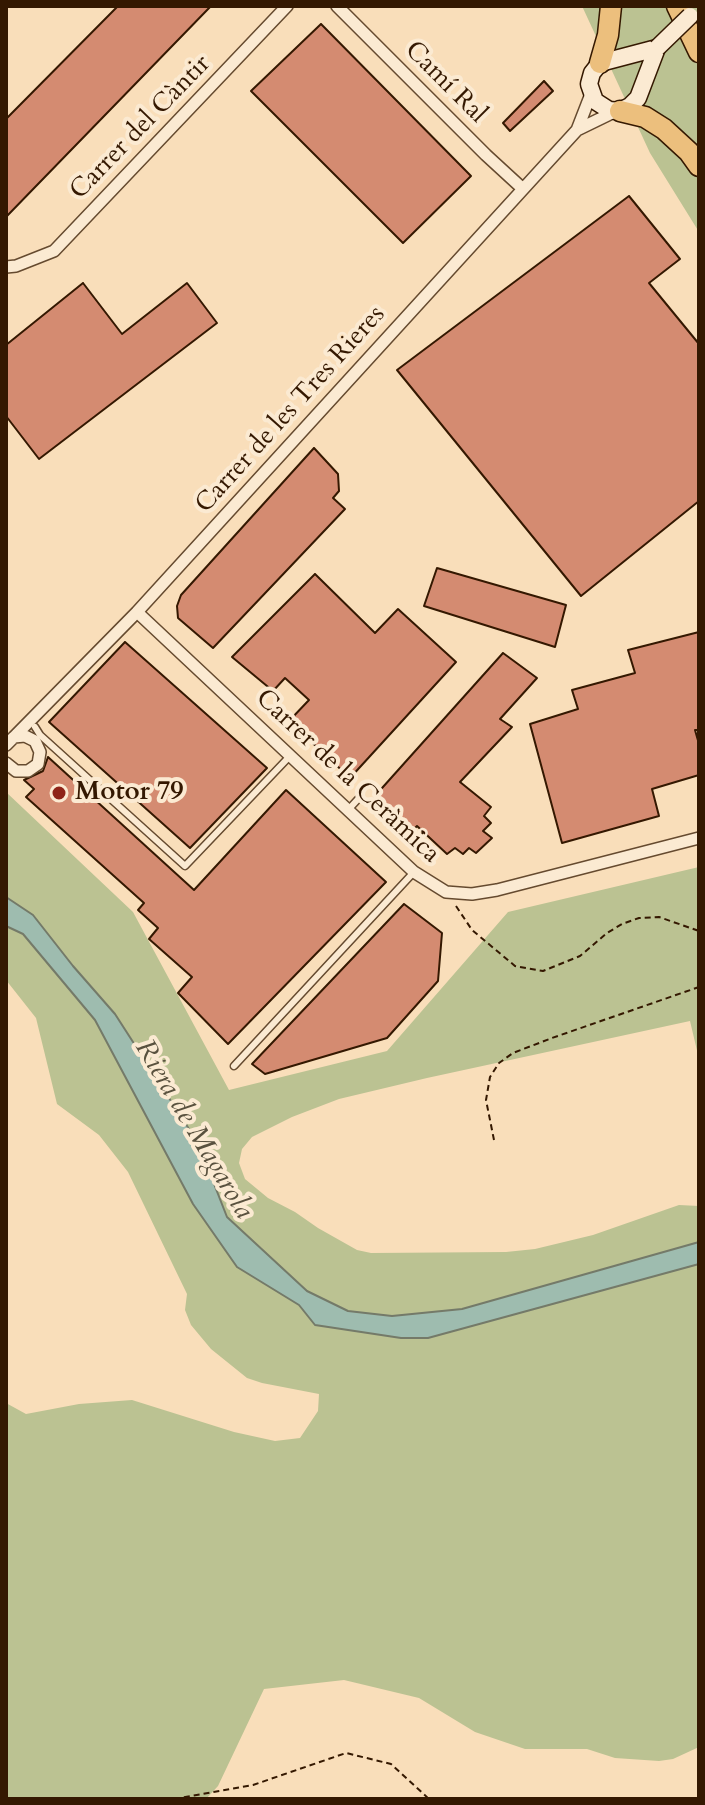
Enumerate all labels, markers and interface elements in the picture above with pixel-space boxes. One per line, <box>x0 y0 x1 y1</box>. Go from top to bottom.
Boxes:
street label: Camí Ral <box>397 35 493 131</box>
street label: Carrer del Càntir <box>64 49 218 207</box>
street label: Carrer de les Tres Rieres <box>190 300 392 520</box>
street label: Carrer de la Ceràmica <box>248 684 446 870</box>
place label: Motor 79 <box>75 777 184 809</box>
marker: Motor 79 <box>50 784 68 802</box>
water label: Riera de Magarola <box>126 1034 260 1226</box>

